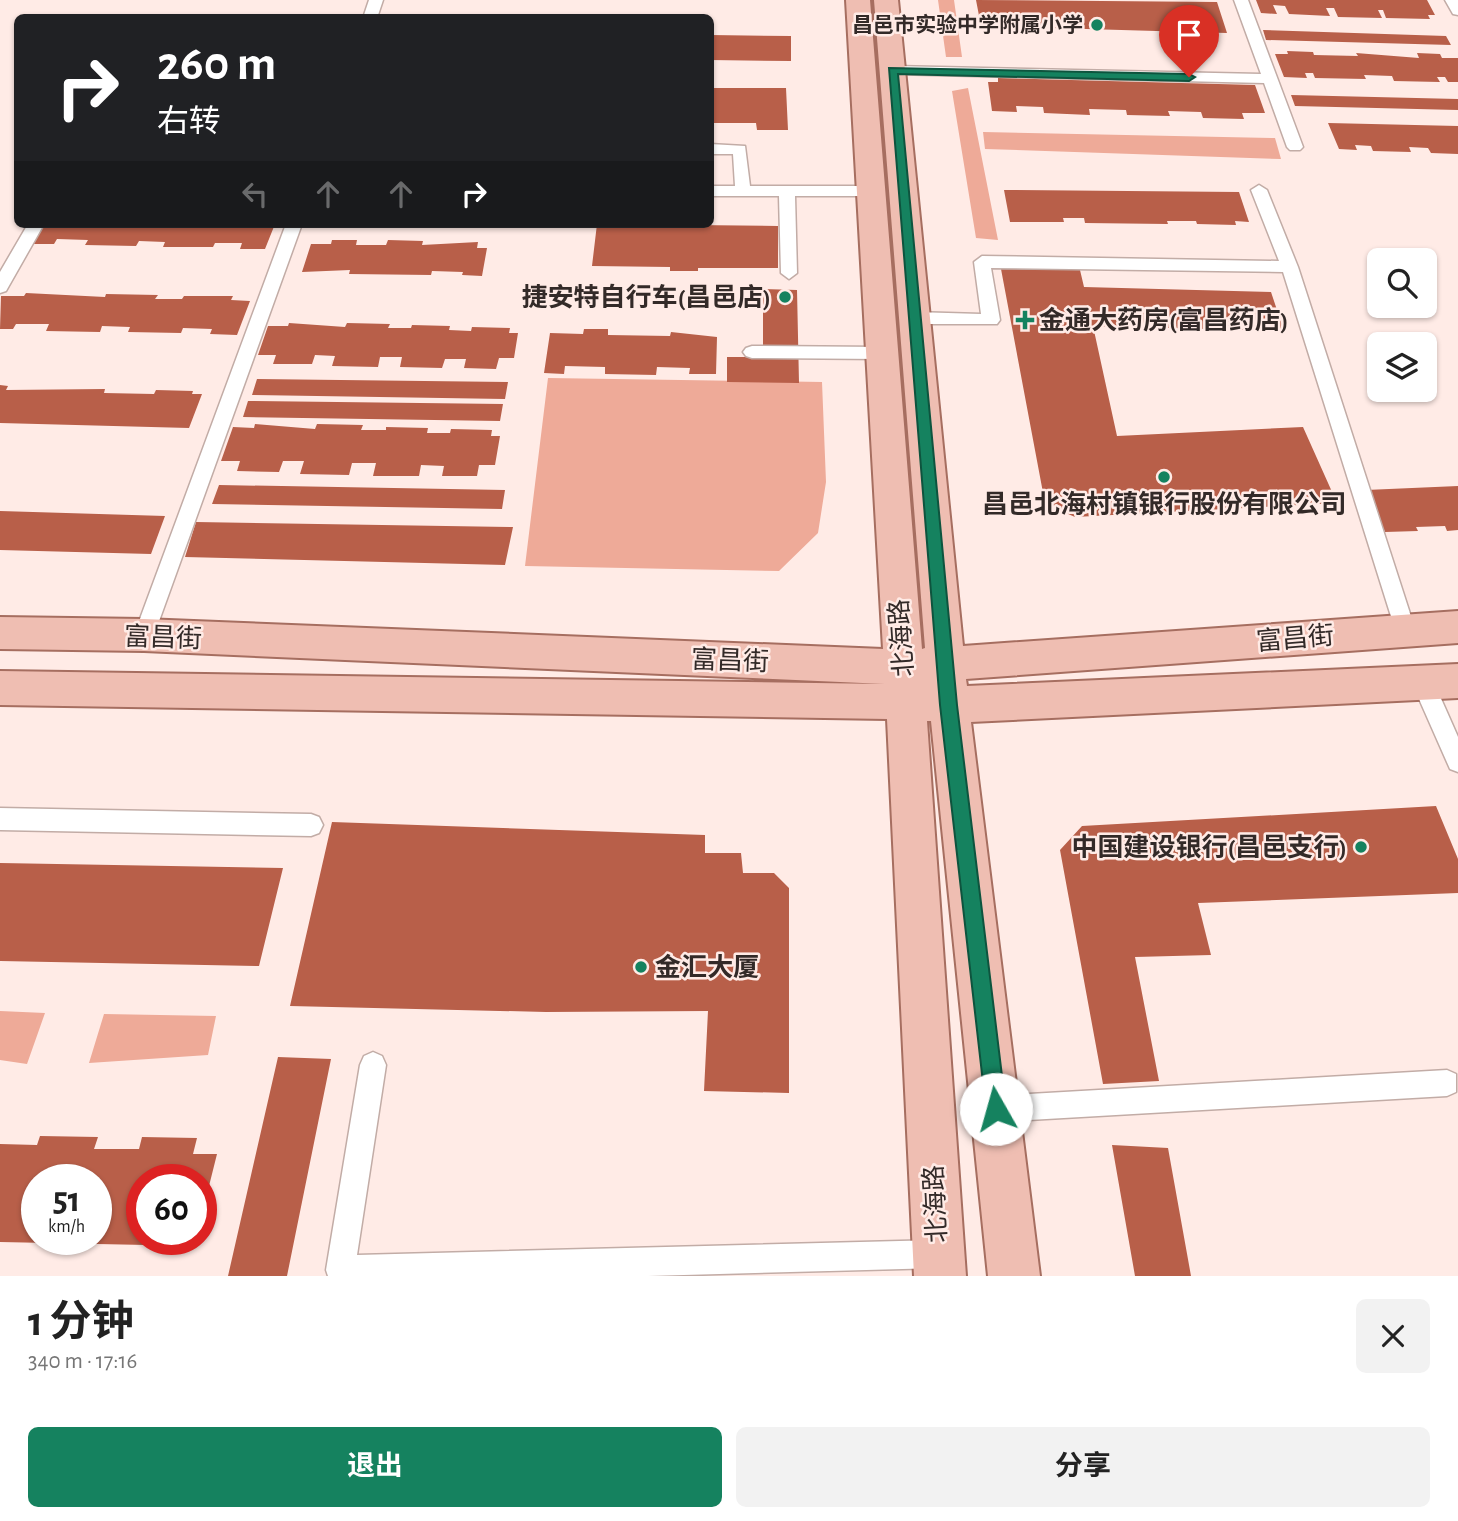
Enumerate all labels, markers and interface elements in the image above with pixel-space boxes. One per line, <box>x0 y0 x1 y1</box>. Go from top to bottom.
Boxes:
pin <box>1159 5 1219 77</box>
place label: 昌邑市实验中学附属小学 <box>852 13 1083 36</box>
icon: arrive <box>1170 16 1208 54</box>
marker: 昌邑市实验中学附属小学 <box>1089 17 1105 33</box>
text: 260 m <box>157 40 276 89</box>
icon: right <box>42 42 133 133</box>
text: 右转 <box>157 106 221 138</box>
icon: left <box>236 175 274 213</box>
icon: ahead <box>309 175 347 213</box>
icon: ahead <box>382 175 420 213</box>
icon: right <box>455 175 493 213</box>
map controls <box>1367 248 1437 402</box>
button: search <box>1367 248 1437 318</box>
place label: 捷安特自行车(昌邑店) <box>522 283 771 311</box>
marker: 捷安特自行车(昌邑店) <box>777 289 793 305</box>
place label: 金通大药房(富昌药店) <box>1039 306 1288 334</box>
marker: 金通大药房(富昌药店) <box>1017 312 1033 328</box>
button: layers <box>1367 332 1437 402</box>
marker: 昌邑北海村镇银行股份有限公司 <box>1156 469 1172 485</box>
place label: 昌邑北海村镇银行股份有限公司 <box>982 490 1346 518</box>
street label: 北海路 <box>885 598 918 678</box>
street label: 富昌街 <box>1255 621 1335 655</box>
street label: 富昌街 <box>124 622 202 652</box>
street label: 富昌街 <box>691 645 769 675</box>
place label: 中国建设银行(昌邑支行) <box>1072 833 1347 861</box>
marker: 中国建设银行(昌邑支行) <box>1353 839 1369 855</box>
place label: 金汇大厦 <box>655 953 759 981</box>
marker: 金汇大厦 <box>633 959 649 975</box>
position arrow <box>959 1072 1033 1146</box>
speed limit sign: 60 <box>126 1164 217 1255</box>
street label: 北海路 <box>920 1164 951 1244</box>
text: 51 <box>53 1183 80 1218</box>
text: km/h <box>48 1218 85 1236</box>
button: close <box>1356 1299 1430 1373</box>
text: 1 分钟 <box>28 1301 133 1343</box>
text: 340 m · 17:16 <box>28 1350 137 1373</box>
button: 退出 <box>28 1427 722 1507</box>
button: 分享 <box>736 1427 1430 1507</box>

